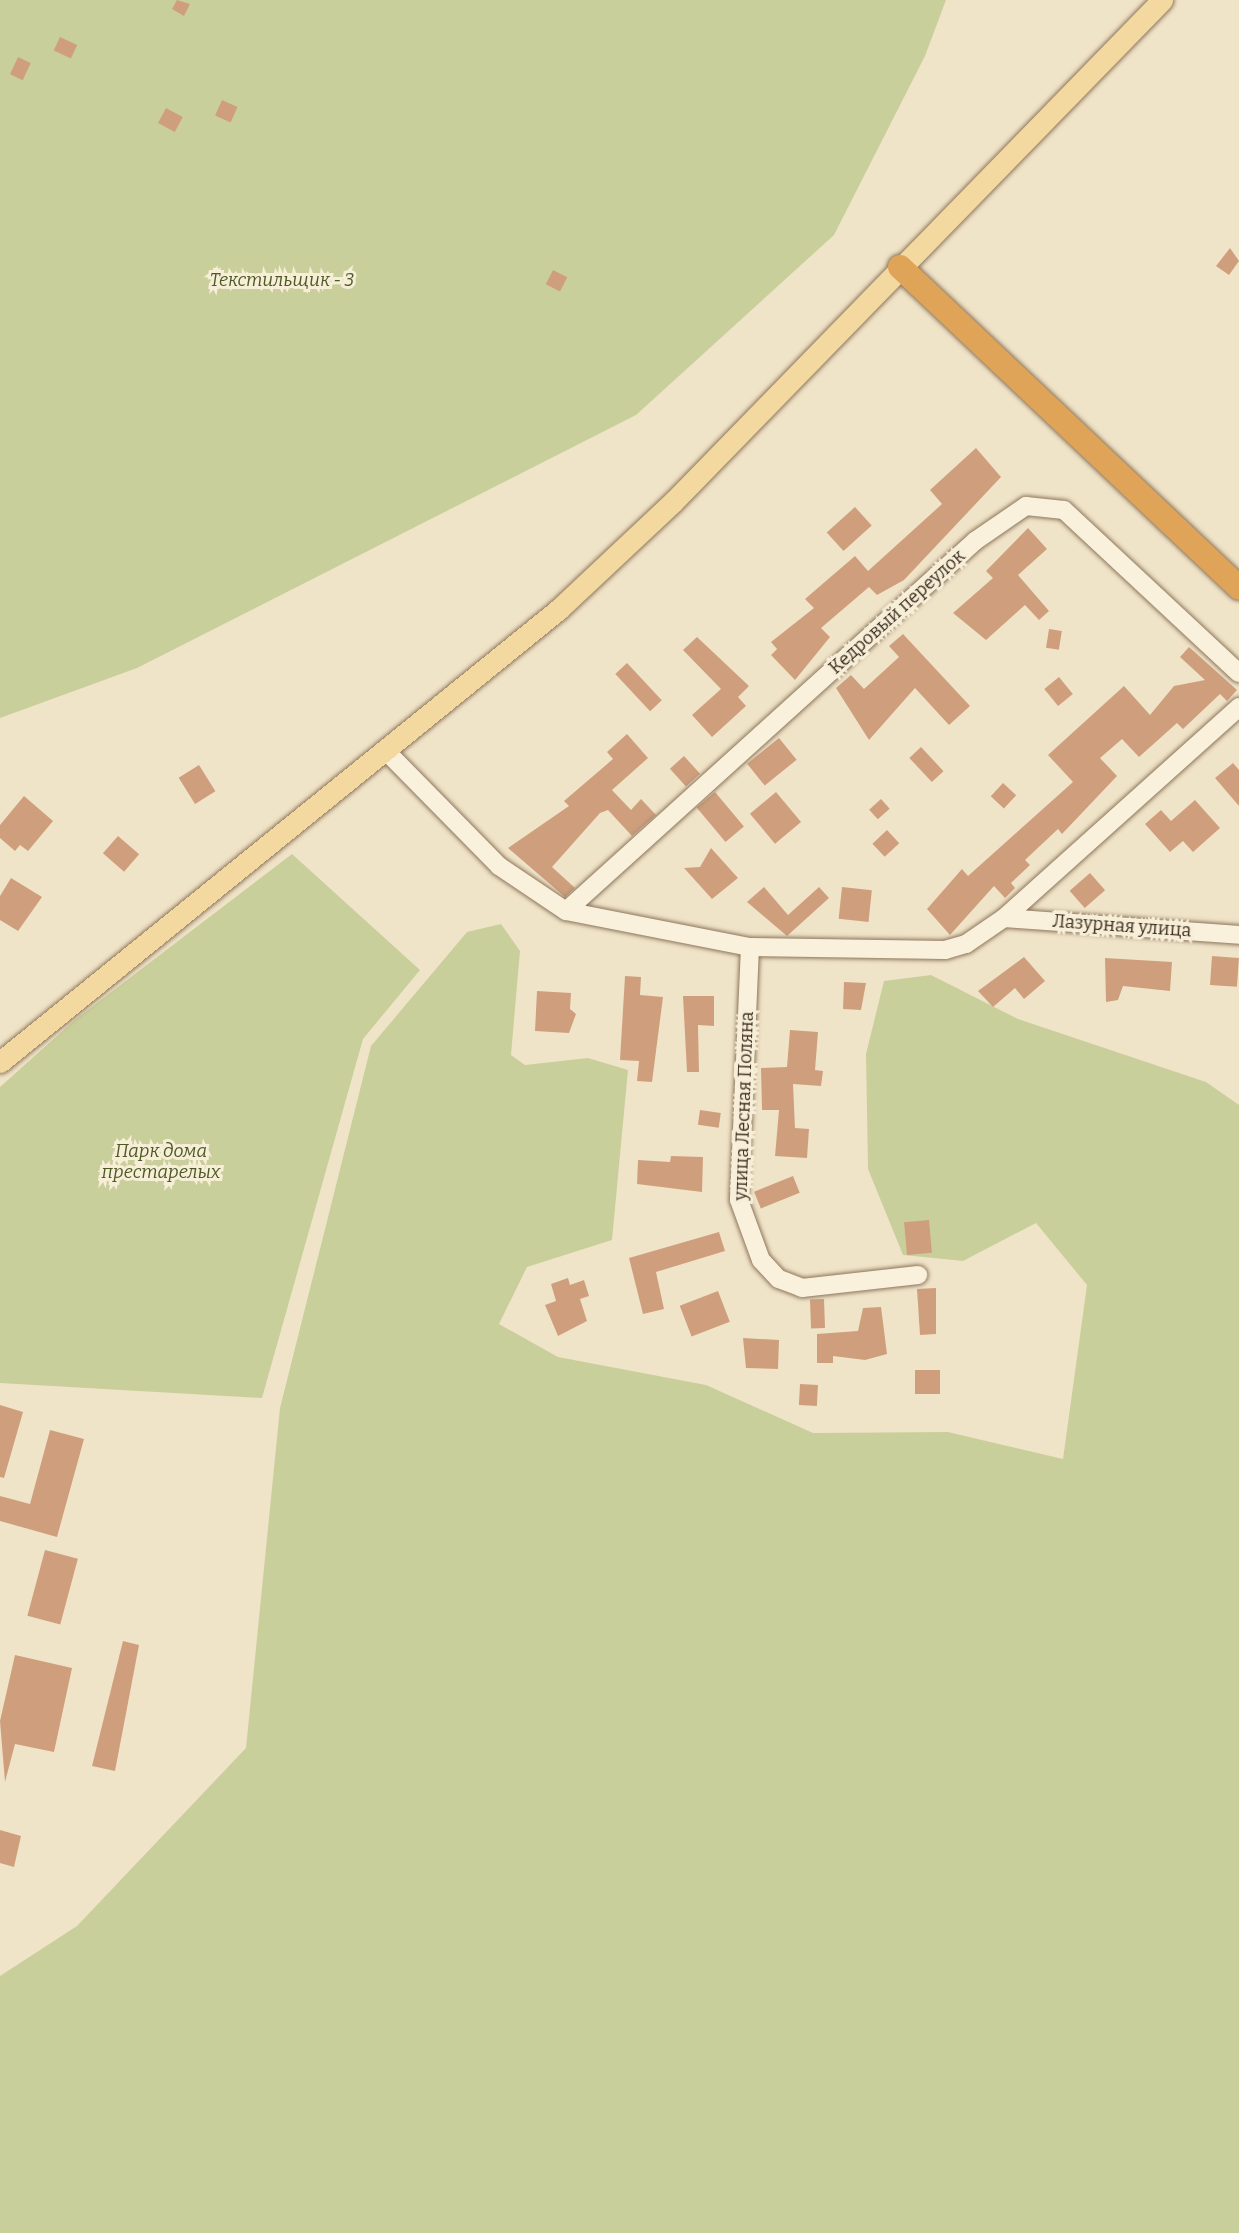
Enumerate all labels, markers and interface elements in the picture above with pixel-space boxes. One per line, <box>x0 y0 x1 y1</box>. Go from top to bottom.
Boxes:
park label: Текстильщик - 3 <box>210 269 354 291</box>
street label: Кедровый переулок <box>825 545 969 679</box>
street label: Лазурная улица <box>1052 910 1192 942</box>
street label: улица Лесная Поляна <box>730 1011 758 1201</box>
park label: Парк дома престарелых <box>102 1141 220 1184</box>

